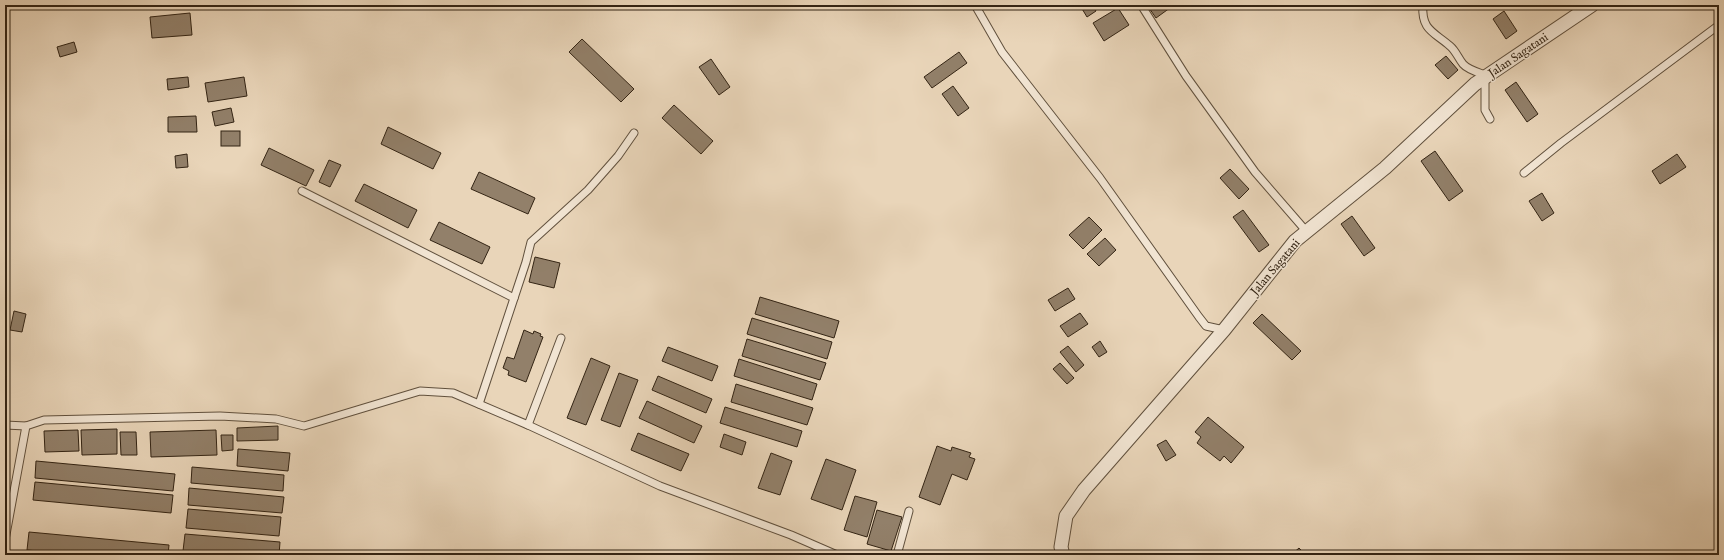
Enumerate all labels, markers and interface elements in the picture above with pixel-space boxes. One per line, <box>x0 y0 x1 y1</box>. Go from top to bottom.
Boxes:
street label: Jalan Sagatani <box>1484 30 1552 83</box>
street label: Jalan Sagatani <box>1246 236 1304 301</box>

